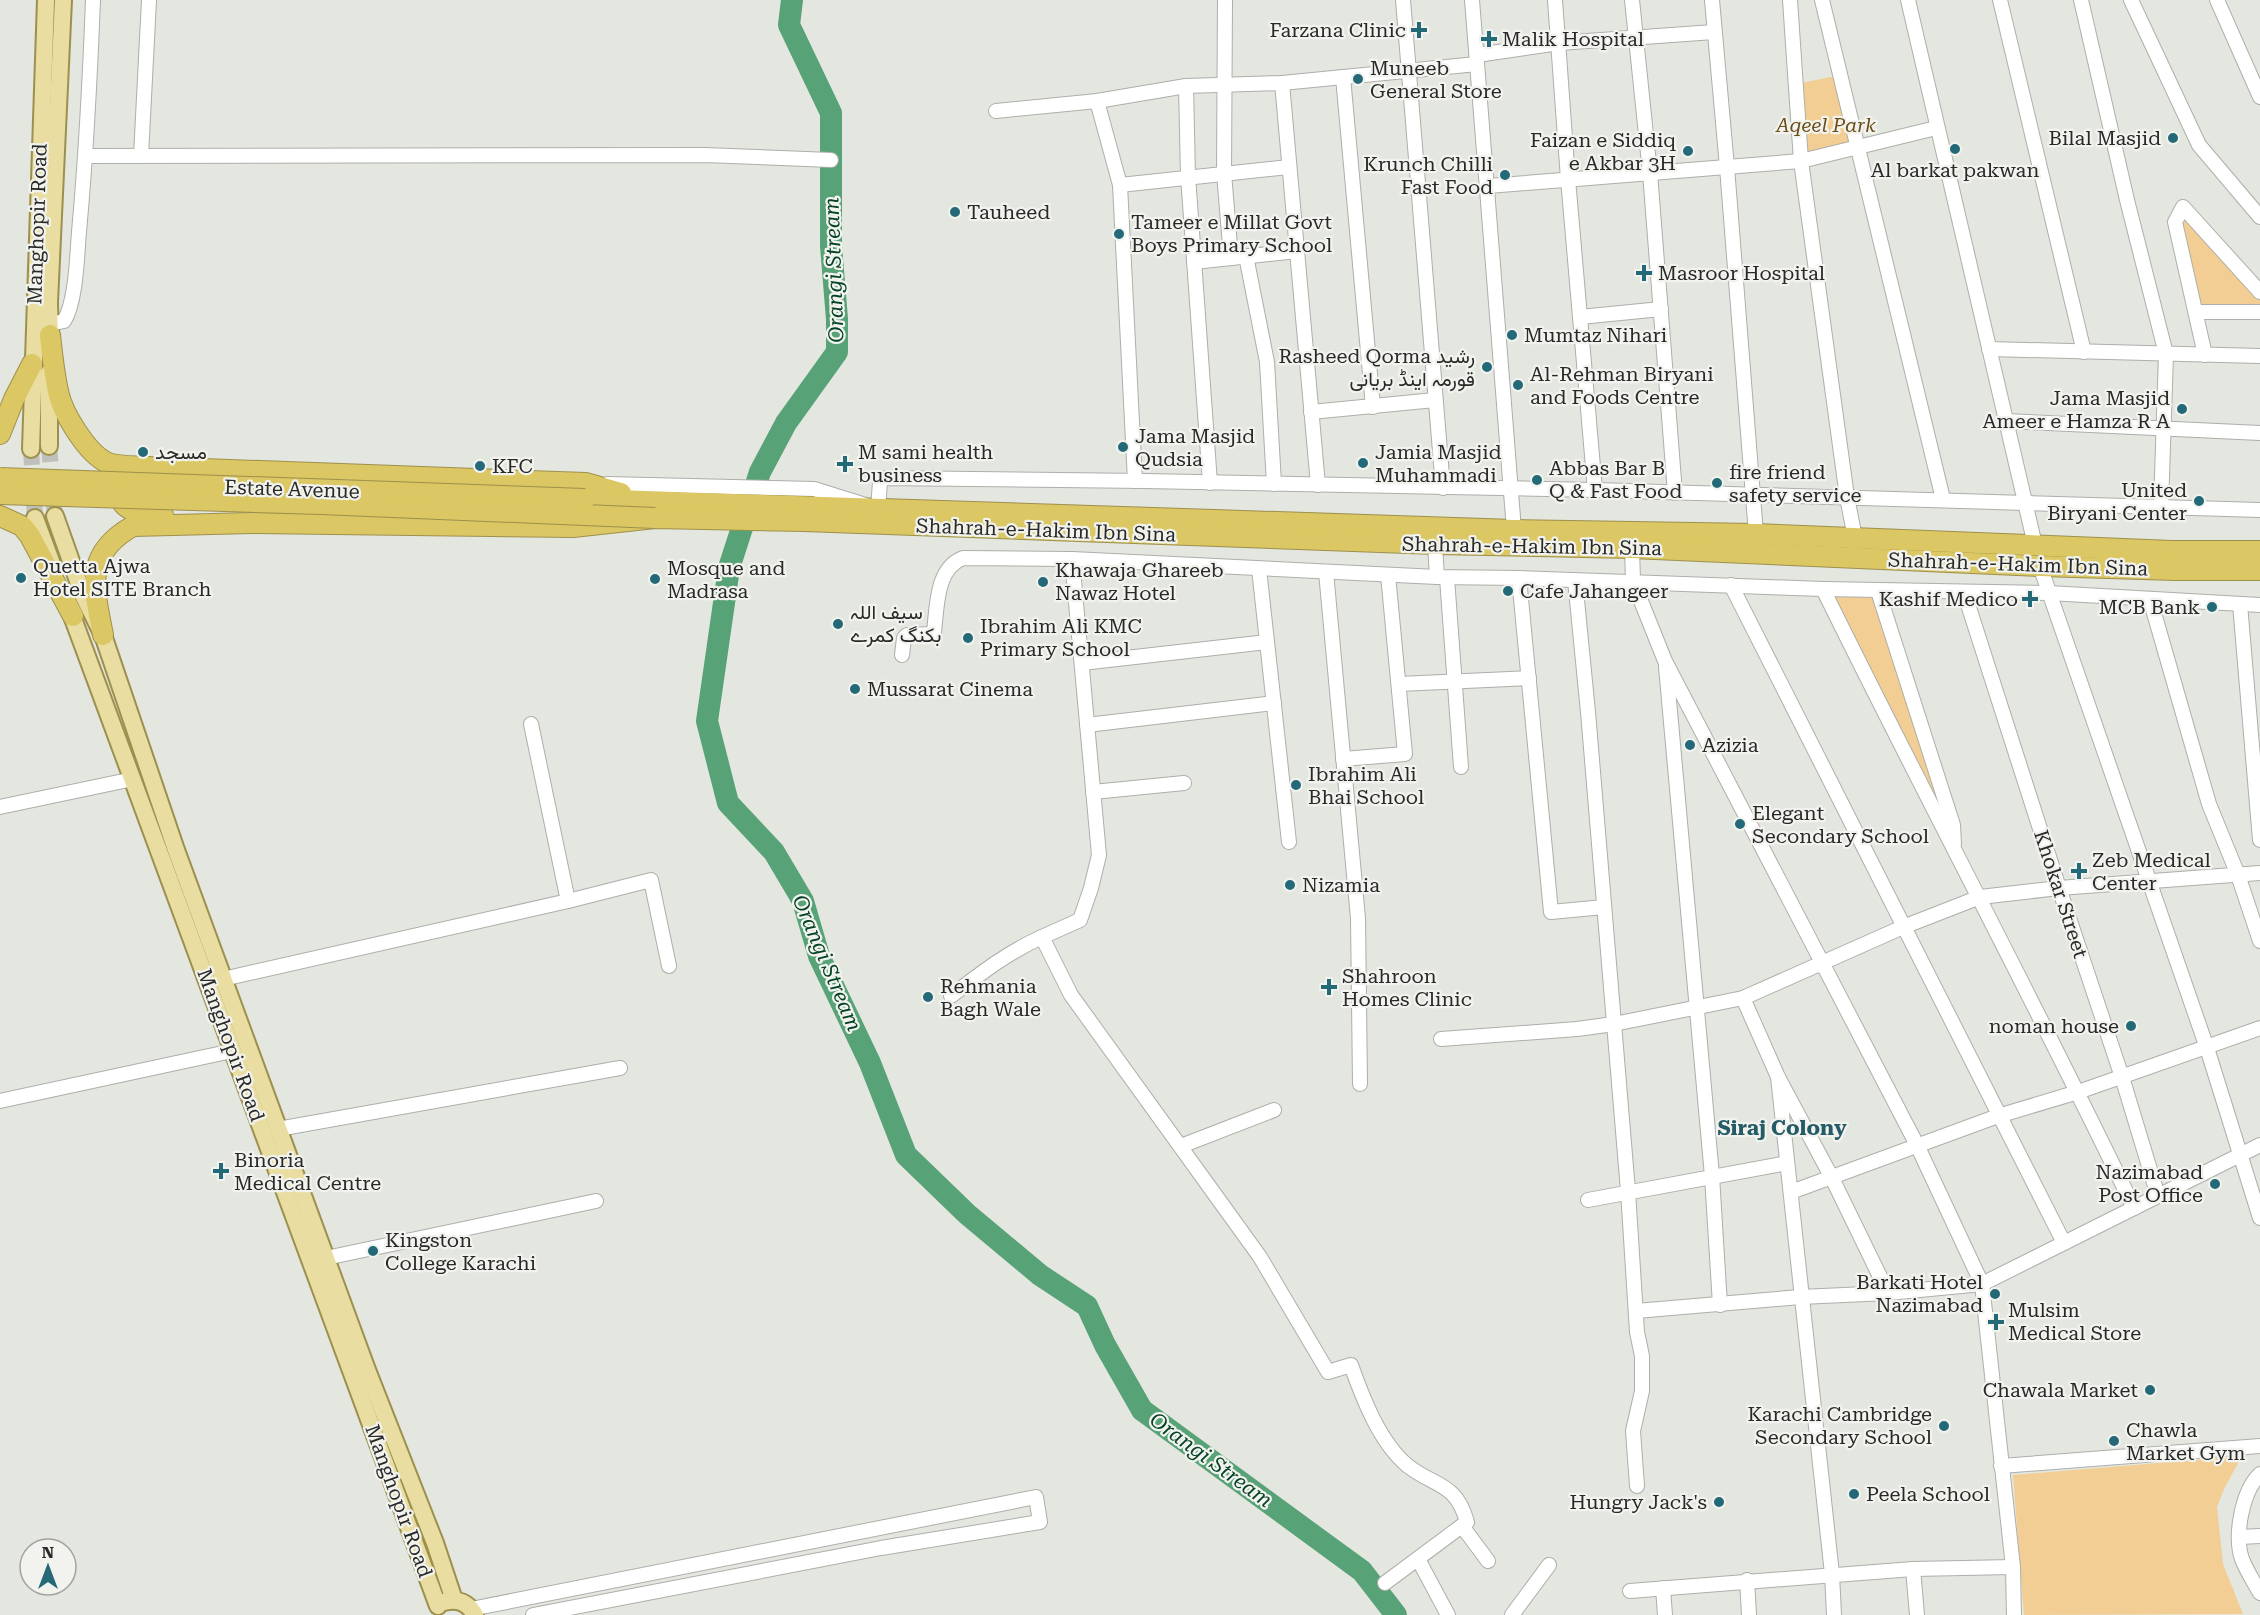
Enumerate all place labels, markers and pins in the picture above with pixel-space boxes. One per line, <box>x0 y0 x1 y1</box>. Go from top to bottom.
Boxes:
place label: Farzana Clinic <box>1270 18 1406 42</box>
marker: Farzana Clinic <box>1410 21 1428 39</box>
place label: Malik Hospital <box>1502 27 1644 51</box>
marker: Malik Hospital <box>1480 30 1498 48</box>
place label: Muneeb General Store <box>1370 56 1502 103</box>
marker: Muneeb General Store <box>1351 72 1365 86</box>
place label: Bilal Masjid <box>2049 126 2161 150</box>
place label: Faizan e Siddiq e Akbar 3H <box>1530 128 1676 175</box>
marker: Bilal Masjid <box>2166 131 2180 145</box>
marker: Al barkat pakwan <box>1948 142 1962 156</box>
marker: Faizan e Siddiq e Akbar 3H <box>1681 144 1695 158</box>
place label: Krunch Chilli Fast Food <box>1363 152 1493 199</box>
place label: Al barkat pakwan <box>1871 158 2039 182</box>
marker: Krunch Chilli Fast Food <box>1498 168 1512 182</box>
place label: Tauheed <box>967 200 1050 224</box>
marker: Tauheed <box>948 205 962 219</box>
place label: Tameer e Millat Govt Boys Primary School <box>1131 210 1333 257</box>
marker: Tameer e Millat Govt Boys Primary School <box>1112 227 1126 241</box>
place label: Masroor Hospital <box>1658 261 1825 285</box>
marker: Masroor Hospital <box>1635 264 1653 282</box>
place label: Mumtaz Nihari <box>1524 323 1667 347</box>
marker: Mumtaz Nihari <box>1505 328 1519 342</box>
place label: Rasheed Qorma رشید قورمہ اینڈ بریانی <box>1278 344 1475 392</box>
marker: Rasheed Qorma رشید قورمہ اینڈ بریانی <box>1480 360 1494 374</box>
place label: Al-Rehman Biryani and Foods Centre <box>1530 362 1714 409</box>
marker: Al-Rehman Biryani and Foods Centre <box>1511 378 1525 392</box>
place label: Jama Masjid Ameer e Hamza R A <box>1983 386 2170 433</box>
marker: Jama Masjid Ameer e Hamza R A <box>2175 402 2189 416</box>
place label: Jama Masjid Qudsia <box>1135 424 1255 471</box>
place label: مسجد <box>155 440 207 464</box>
place label: M sami health business <box>858 440 993 487</box>
marker: Jama Masjid Qudsia <box>1116 440 1130 454</box>
place label: Jamia Masjid Muhammadi <box>1375 440 1502 487</box>
marker: مسجد <box>136 445 150 459</box>
place label: KFC <box>492 454 533 478</box>
marker: M sami health business <box>836 455 854 473</box>
marker: Jamia Masjid Muhammadi <box>1356 456 1370 470</box>
place label: Abbas Bar B Q & Fast Food <box>1549 456 1682 503</box>
marker: KFC <box>473 459 487 473</box>
place label: fire friend safety service <box>1729 460 1862 507</box>
marker: Abbas Bar B Q & Fast Food <box>1530 473 1544 487</box>
marker: fire friend safety service <box>1710 476 1724 490</box>
place label: United Biryani Center <box>2047 478 2187 525</box>
marker: United Biryani Center <box>2192 494 2206 508</box>
place label: Quetta Ajwa Hotel SITE Branch <box>33 554 212 601</box>
place label: Mosque and Madrasa <box>667 556 786 603</box>
place label: Khawaja Ghareeb Nawaz Hotel <box>1055 558 1224 605</box>
marker: Quetta Ajwa Hotel SITE Branch <box>14 571 28 585</box>
marker: Mosque and Madrasa <box>648 572 662 586</box>
marker: Khawaja Ghareeb Nawaz Hotel <box>1036 575 1050 589</box>
place label: Cafe Jahangeer <box>1520 579 1668 603</box>
marker: Cafe Jahangeer <box>1501 584 1515 598</box>
place label: Kashif Medico <box>1879 587 2018 611</box>
marker: Kashif Medico <box>2023 592 2037 606</box>
place label: MCB Bank <box>2099 595 2200 619</box>
place label: سیف اللہ بکنگ کمرے <box>850 600 941 648</box>
marker: MCB Bank <box>2205 600 2219 614</box>
place label: Ibrahim Ali KMC Primary School <box>980 614 1142 661</box>
marker: سیف اللہ بکنگ کمرے <box>831 617 845 631</box>
marker: Ibrahim Ali KMC Primary School <box>961 631 975 645</box>
place label: Mussarat Cinema <box>867 677 1033 701</box>
marker: Mussarat Cinema <box>848 682 862 696</box>
place label: Azizia <box>1702 733 1759 757</box>
marker: Azizia <box>1683 738 1697 752</box>
place label: Ibrahim Ali Bhai School <box>1308 762 1424 809</box>
marker: Ibrahim Ali Bhai School <box>1289 778 1303 792</box>
place label: Elegant Secondary School <box>1752 801 1929 848</box>
marker: Elegant Secondary School <box>1733 817 1747 831</box>
place label: Zeb Medical Center <box>2092 848 2211 895</box>
marker: Zeb Medical Center <box>2070 862 2088 880</box>
place label: Nizamia <box>1302 873 1380 897</box>
marker: Nizamia <box>1283 878 1297 892</box>
place label: Shahroon Homes Clinic <box>1342 964 1472 1011</box>
place label: Rehmania Bagh Wale <box>940 974 1041 1021</box>
marker: Shahroon Homes Clinic <box>1320 978 1338 996</box>
marker: Rehmania Bagh Wale <box>921 990 935 1004</box>
place label: noman house <box>1989 1014 2119 1038</box>
marker: noman house <box>2124 1019 2138 1033</box>
place label: Binoria Medical Centre <box>234 1148 381 1195</box>
place label: Nazimabad Post Office <box>2095 1160 2203 1207</box>
marker: Binoria Medical Centre <box>212 1162 230 1180</box>
marker: Nazimabad Post Office <box>2208 1177 2222 1191</box>
place label: Kingston College Karachi <box>385 1228 536 1275</box>
marker: Kingston College Karachi <box>366 1244 380 1258</box>
place label: Barkati Hotel Nazimabad <box>1856 1270 1983 1317</box>
marker: Barkati Hotel Nazimabad <box>1988 1287 2002 1301</box>
place label: Mulsim Medical Store <box>2008 1298 2141 1345</box>
marker: Mulsim Medical Store <box>1989 1315 2003 1329</box>
place label: Chawala Market <box>1983 1378 2139 1402</box>
marker: Chawala Market <box>2143 1383 2157 1397</box>
place label: Karachi Cambridge Secondary School <box>1747 1402 1932 1449</box>
place label: Chawla Market Gym <box>2126 1418 2245 1465</box>
marker: Karachi Cambridge Secondary School <box>1937 1419 1951 1433</box>
marker: Chawla Market Gym <box>2107 1434 2121 1448</box>
place label: Peela School <box>1866 1482 1990 1506</box>
marker: Peela School <box>1847 1487 1861 1501</box>
place label: Hungry Jack's <box>1570 1490 1707 1514</box>
marker: Hungry Jack's <box>1712 1495 1726 1509</box>

